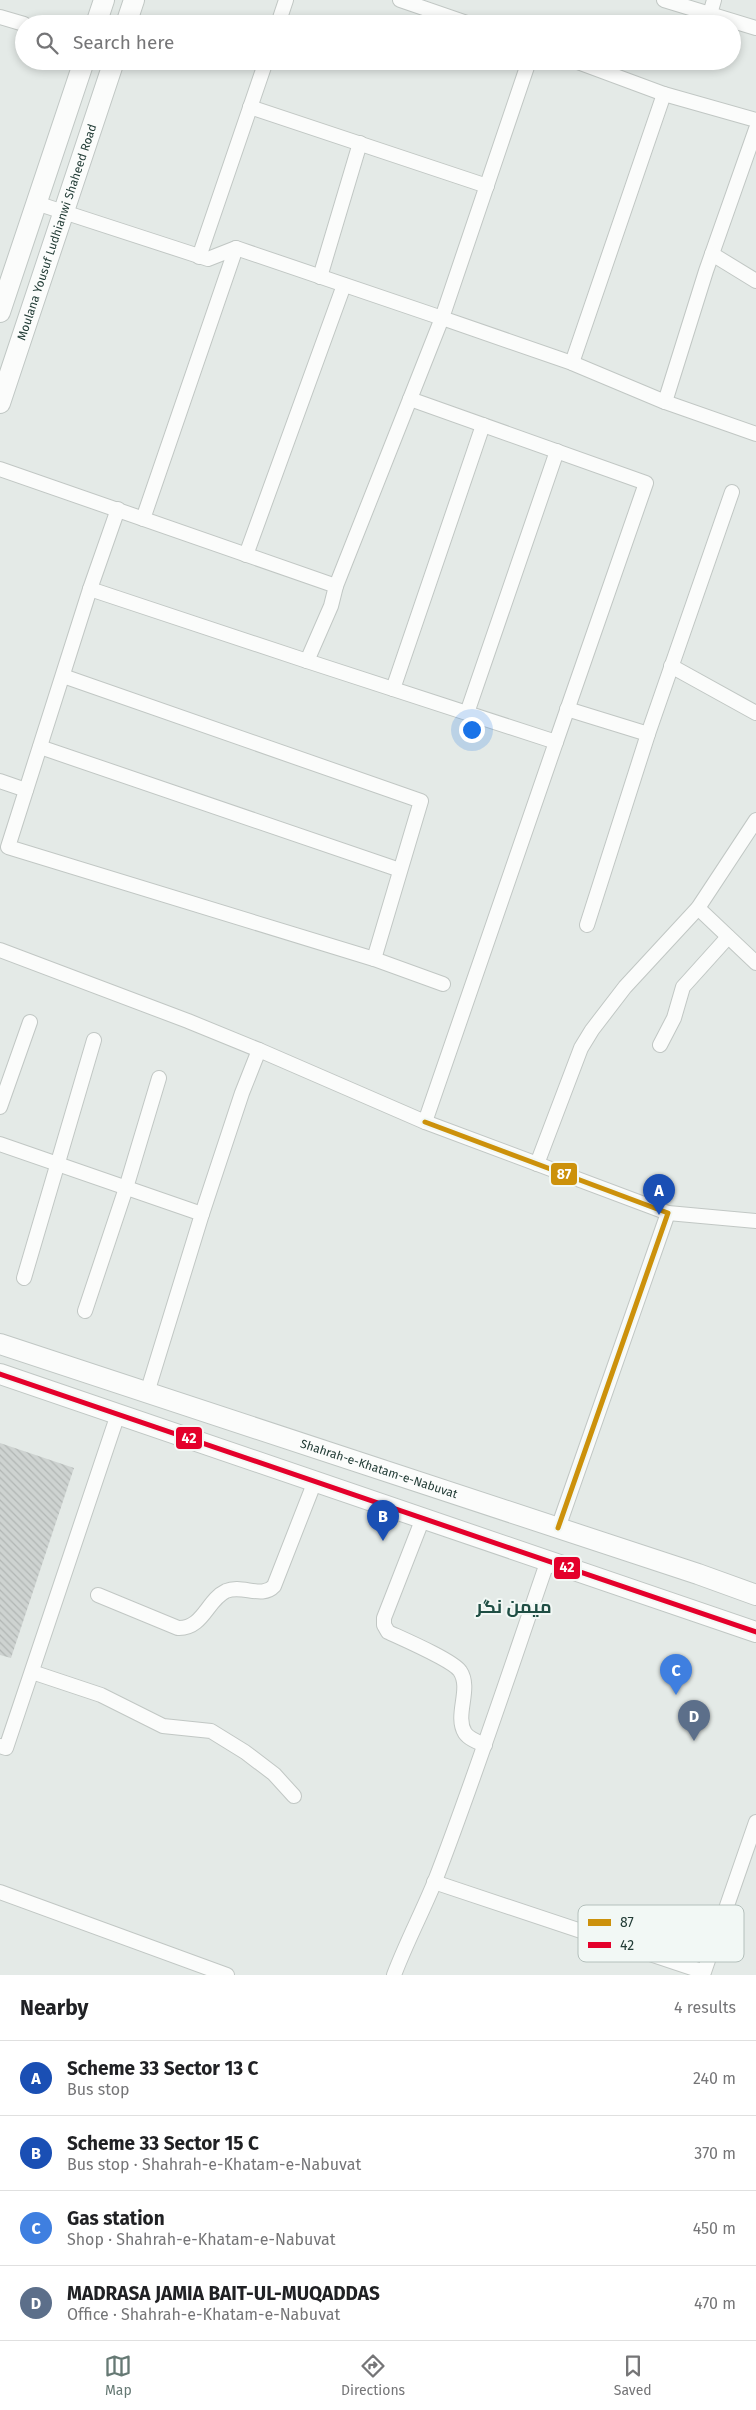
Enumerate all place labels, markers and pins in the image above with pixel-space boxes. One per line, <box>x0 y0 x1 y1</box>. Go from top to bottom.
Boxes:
pin: A <box>643 1174 675 1215</box>
pin: B <box>367 1500 399 1541</box>
pin: C <box>660 1654 692 1695</box>
pin: D <box>678 1700 710 1741</box>

